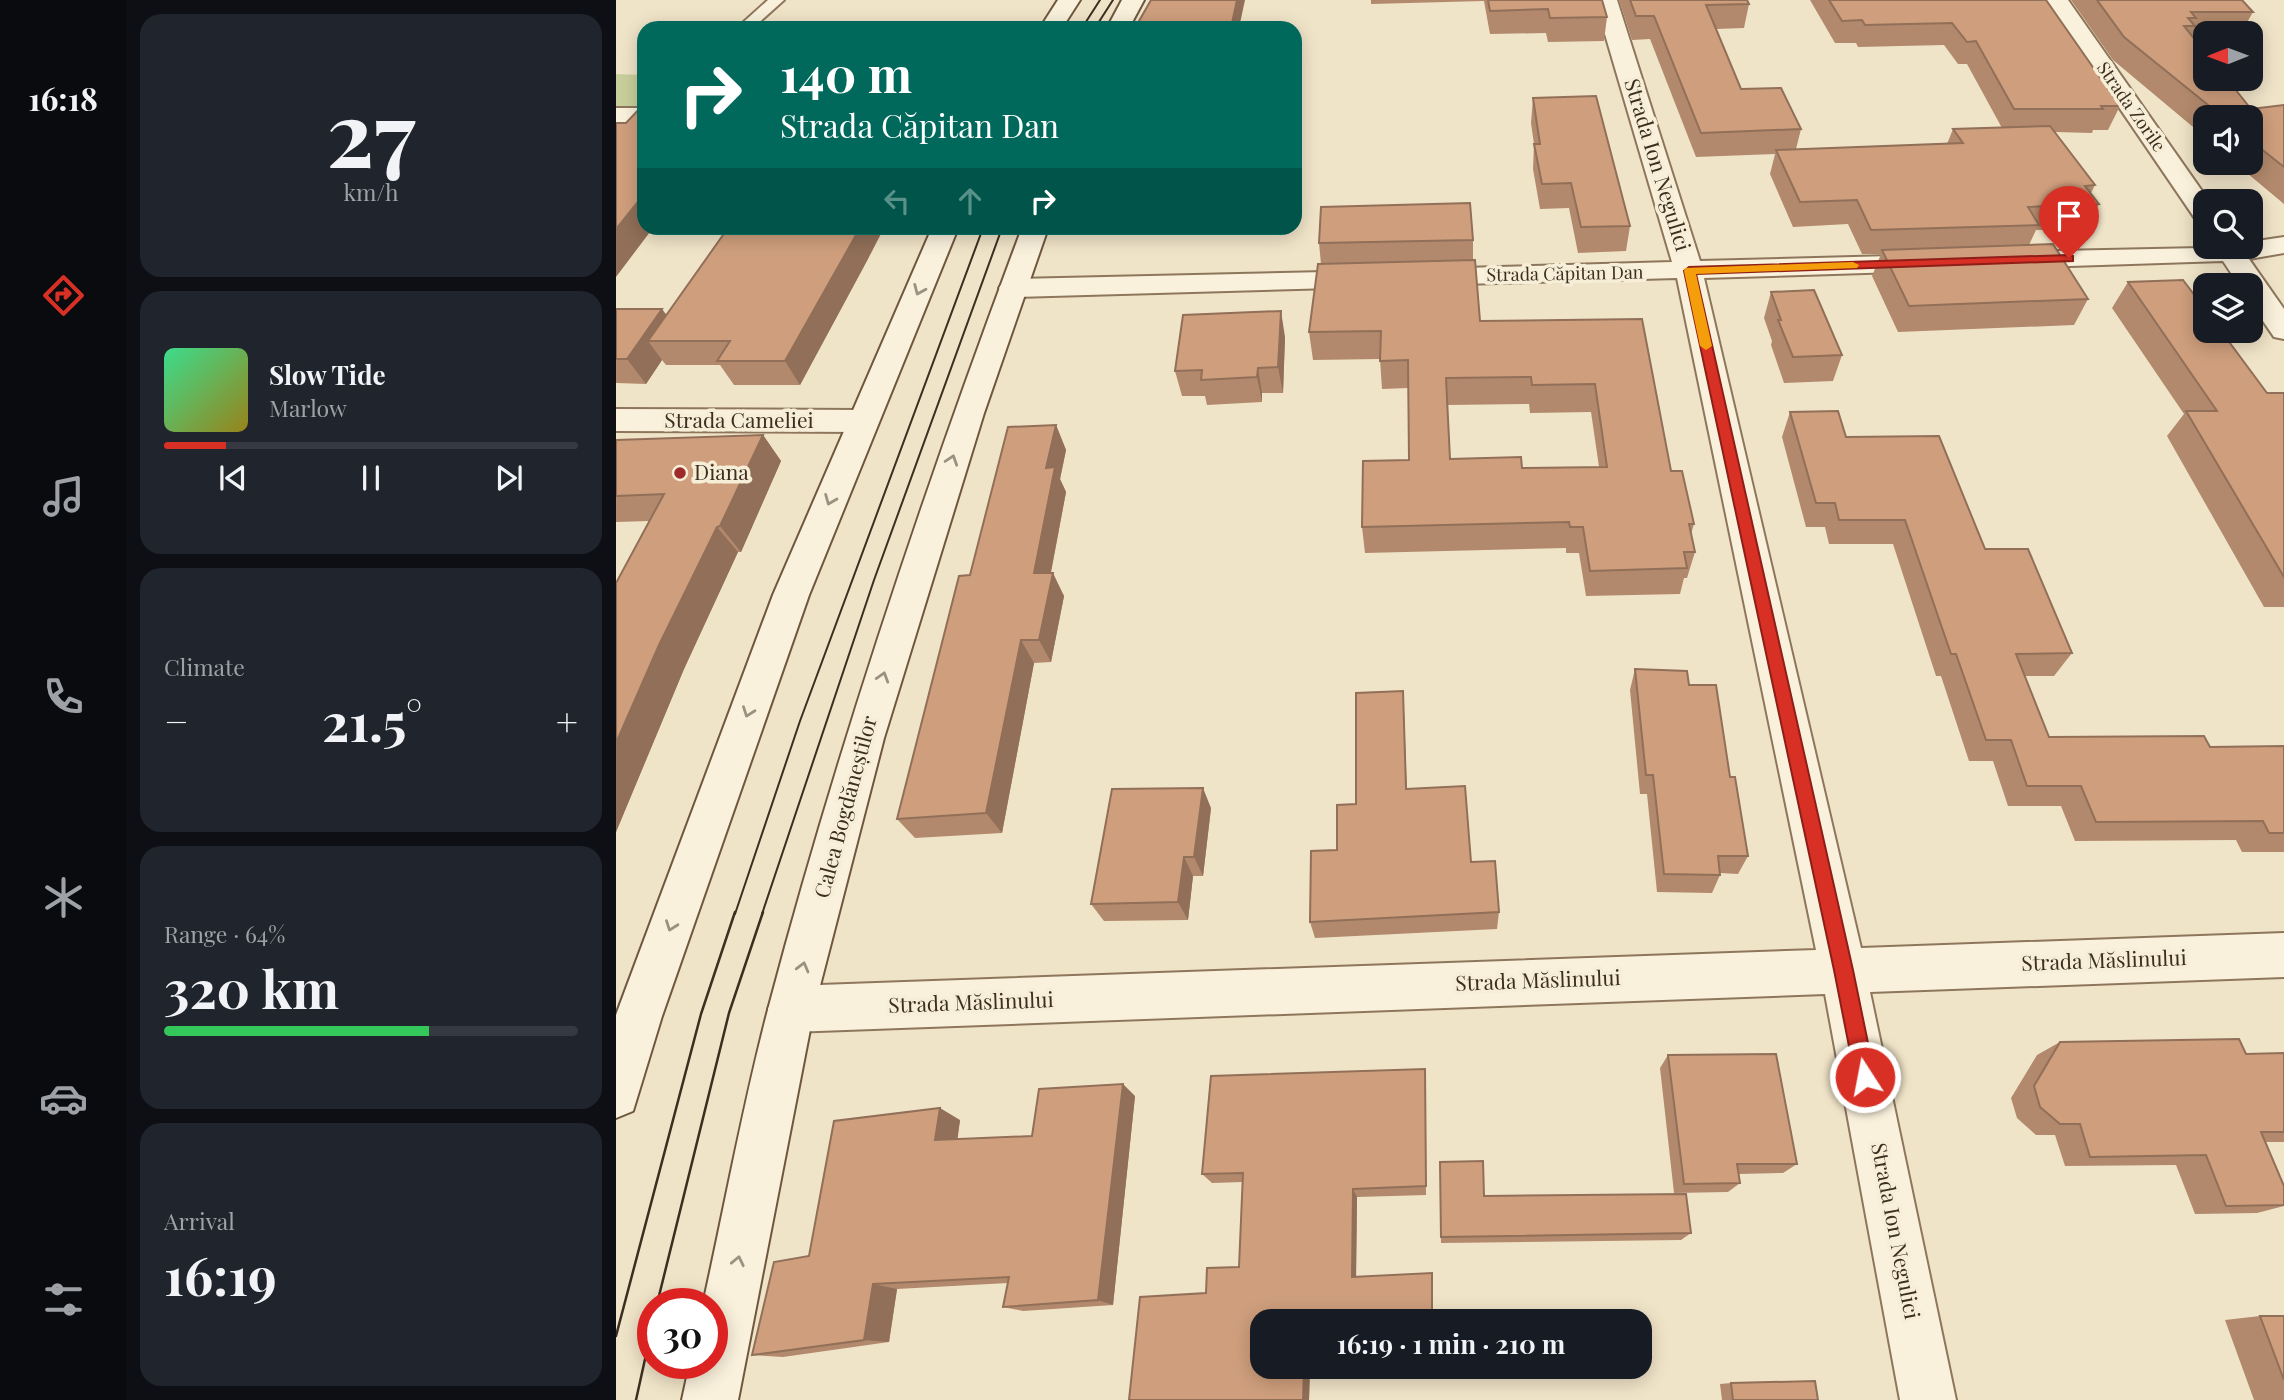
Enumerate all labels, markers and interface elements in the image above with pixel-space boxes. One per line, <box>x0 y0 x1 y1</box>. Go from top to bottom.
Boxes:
north arrow <box>2193 21 2263 91</box>
map controls <box>2193 21 2263 343</box>
text: 140 m <box>780 40 912 105</box>
icon: right <box>665 49 756 140</box>
street label: Strada Zorile <box>2092 57 2172 156</box>
text: 27 <box>327 70 416 191</box>
street label: Strada Ion Negulici <box>1619 75 1698 254</box>
text: 16:18 <box>28 76 98 119</box>
text: Strada Căpitan Dan <box>780 103 1059 146</box>
button: sound <box>2193 105 2263 175</box>
text: km/h <box>343 176 399 207</box>
icon: left <box>878 182 916 220</box>
icon: ahead <box>951 182 989 220</box>
icon: right <box>1024 182 1062 220</box>
pin <box>2039 186 2099 258</box>
button: search <box>2193 189 2263 259</box>
icon: arrive <box>2050 197 2088 235</box>
street label: Strada Căpitan Dan <box>1486 260 1644 286</box>
icon: directions <box>39 271 88 320</box>
button: layers <box>2193 273 2263 343</box>
one-way arrow <box>913 283 927 296</box>
text: Slow Tide <box>269 357 386 392</box>
text: Marlow <box>269 392 347 423</box>
street label: Strada Cameliei <box>664 405 814 433</box>
one-way arrow <box>944 455 958 467</box>
place label: Diana <box>694 457 749 485</box>
icon: previous <box>214 459 252 497</box>
icon: pause <box>352 459 390 497</box>
icon: next <box>490 459 528 497</box>
marker: Diana <box>672 465 688 481</box>
icon: music <box>39 472 88 521</box>
one-way arrow <box>824 492 838 505</box>
text: Climate <box>164 651 245 682</box>
one-way arrow <box>874 671 889 683</box>
icon: phone <box>39 672 88 721</box>
text: 21.5° <box>322 686 422 755</box>
text: − <box>164 695 189 746</box>
text: + <box>556 695 578 746</box>
one-way arrow <box>743 706 757 718</box>
street label: Calea Bogdăneștilor <box>806 712 883 901</box>
icon: climate <box>39 873 88 922</box>
text: Range · 64% <box>164 918 285 949</box>
one-way arrow <box>665 920 679 932</box>
street label: Strada Măslinului <box>2021 942 2187 976</box>
text: 320 km <box>164 953 339 1022</box>
one-way arrow <box>794 961 809 973</box>
street label: Strada Măslinului <box>1455 962 1621 996</box>
street label: Strada Măslinului <box>888 984 1054 1018</box>
position arrow <box>1828 1040 1902 1114</box>
icon: car <box>39 1074 88 1123</box>
street label: Strada Ion Negulici <box>1866 1140 1928 1321</box>
text: Arrival <box>164 1205 235 1236</box>
text: 16:19 <box>164 1240 277 1309</box>
one-way arrow <box>730 1255 745 1267</box>
icon: filters <box>39 1275 88 1324</box>
speed limit sign: 30 <box>637 1288 728 1379</box>
text: 16:19 · 1 min · 210 m <box>1337 1326 1565 1361</box>

